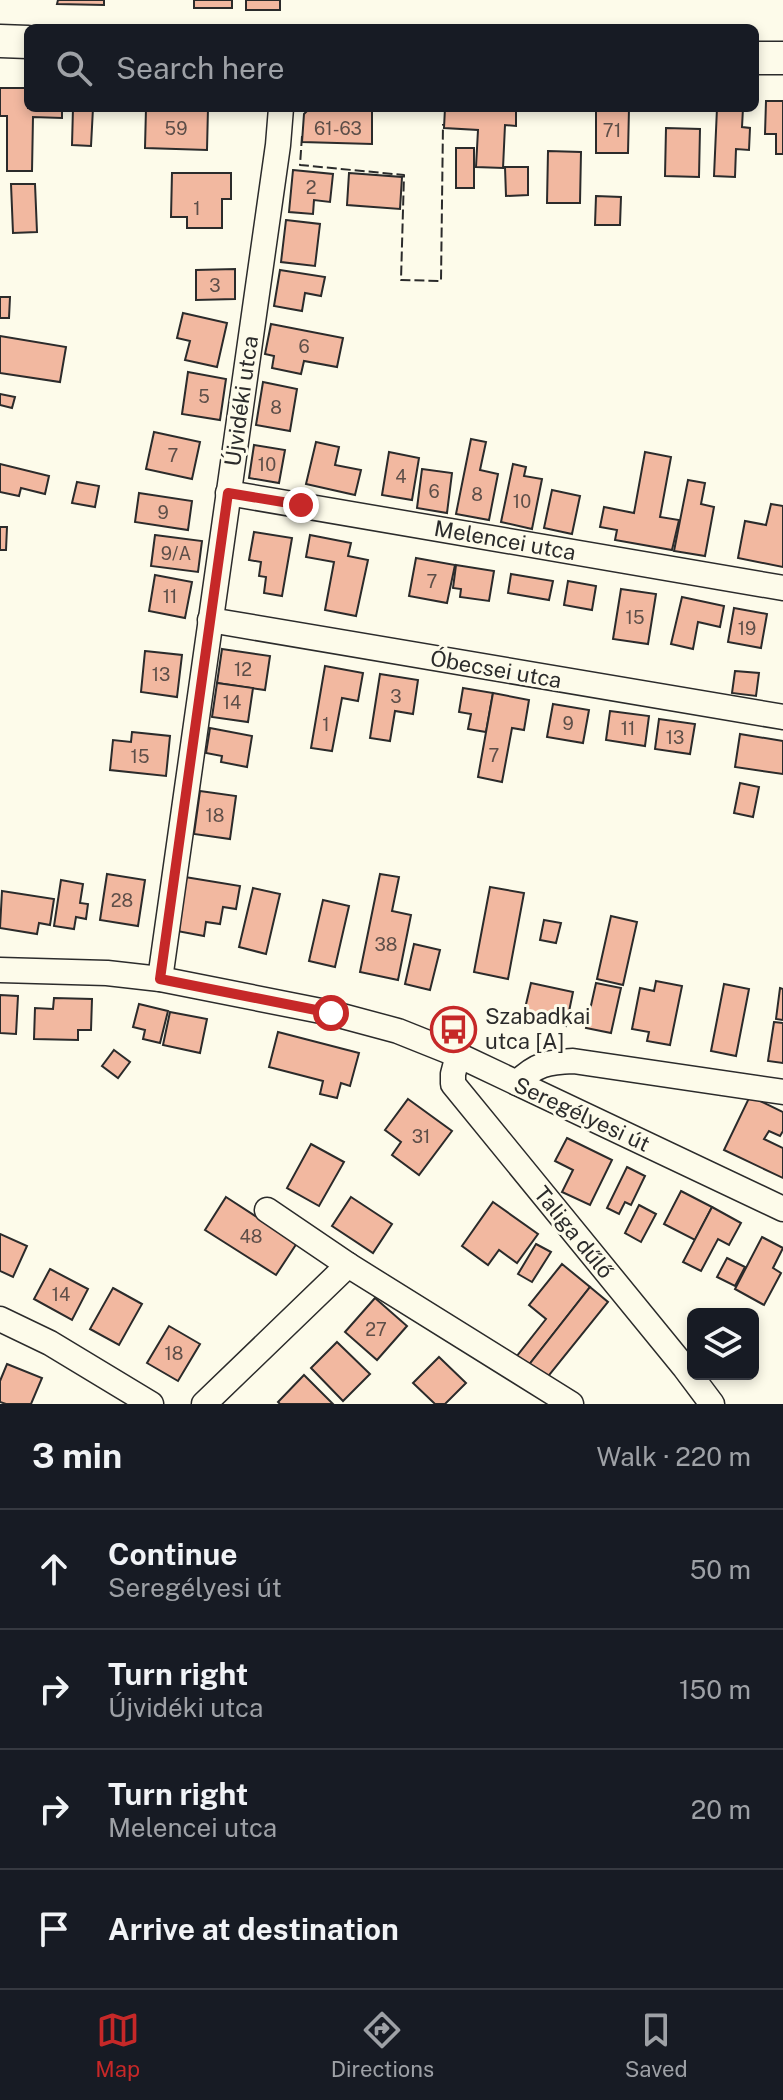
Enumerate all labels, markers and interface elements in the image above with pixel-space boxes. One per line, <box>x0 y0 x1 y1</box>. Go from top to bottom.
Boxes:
search box <box>24 24 759 112</box>
icon: search <box>52 46 96 90</box>
text: Search here <box>116 50 284 86</box>
house number: 59 <box>165 118 187 139</box>
house number: 61-63 <box>314 118 362 139</box>
house number: 71 <box>603 120 621 141</box>
house number: 2 <box>306 177 316 198</box>
house number: 1 <box>193 198 201 219</box>
house number: 3 <box>209 275 221 296</box>
street label: Újvidéki utca <box>218 334 263 468</box>
house number: 6 <box>298 336 310 357</box>
house number: 5 <box>198 386 210 407</box>
house number: 8 <box>270 397 282 418</box>
house number: 7 <box>168 445 178 466</box>
house number: 10 <box>258 454 276 475</box>
house number: 4 <box>395 466 407 487</box>
house number: 6 <box>428 481 440 502</box>
house number: 8 <box>471 484 483 505</box>
route end <box>283 487 319 523</box>
house number: 10 <box>513 491 531 512</box>
house number: 9 <box>157 502 169 523</box>
street label: Melencei utca <box>432 515 578 565</box>
house number: 9/A <box>161 543 191 564</box>
house number: 7 <box>427 571 437 592</box>
house number: 11 <box>163 586 177 607</box>
house number: 15 <box>626 607 644 628</box>
house number: 19 <box>738 618 756 639</box>
street label: Óbecsei utca <box>428 644 564 693</box>
house number: 12 <box>234 659 252 680</box>
house number: 13 <box>152 664 170 685</box>
house number: 3 <box>390 686 402 707</box>
house number: 14 <box>223 692 241 713</box>
house number: 9 <box>562 713 574 734</box>
house number: 1 <box>322 714 330 735</box>
house number: 11 <box>621 718 635 739</box>
house number: 13 <box>666 727 684 748</box>
house number: 7 <box>489 745 499 766</box>
house number: 15 <box>131 746 149 767</box>
house number: 18 <box>206 805 224 826</box>
house number: 28 <box>111 890 133 911</box>
house number: 38 <box>375 934 397 955</box>
route start <box>313 995 349 1031</box>
place label: Szabadkai utca [A] <box>485 1003 591 1054</box>
bus stop icon: Szabadkai utca [A] <box>430 1005 478 1053</box>
street label: Seregélyesi út <box>510 1071 654 1157</box>
house number: 31 <box>412 1126 430 1147</box>
street label: Taliga dűlő <box>529 1181 619 1283</box>
house number: 48 <box>240 1226 262 1247</box>
house number: 14 <box>52 1284 70 1305</box>
map controls <box>687 1308 759 1380</box>
button: layers <box>687 1308 759 1380</box>
house number: 27 <box>365 1319 387 1340</box>
house number: 18 <box>165 1343 183 1364</box>
text: 3 min <box>32 1436 122 1476</box>
text: Walk · 220 m <box>596 1441 751 1472</box>
text: Continue <box>108 1536 238 1572</box>
icon: ahead <box>32 1547 76 1591</box>
text: 50 m <box>690 1554 751 1585</box>
text: Seregélyesi út <box>108 1572 282 1603</box>
text: Turn right <box>108 1656 248 1692</box>
icon: right <box>32 1667 76 1711</box>
text: 150 m <box>679 1674 751 1705</box>
text: Újvidéki utca <box>108 1692 263 1723</box>
text: Turn right <box>108 1776 248 1812</box>
icon: right <box>32 1787 76 1831</box>
text: 20 m <box>691 1794 751 1825</box>
text: Melencei utca <box>108 1812 277 1843</box>
icon: arrive <box>32 1907 76 1951</box>
text: Arrive at destination <box>108 1911 399 1947</box>
tab: Map <box>95 2008 140 2082</box>
tab: Directions <box>331 2008 434 2082</box>
tab: Saved <box>625 2008 688 2082</box>

